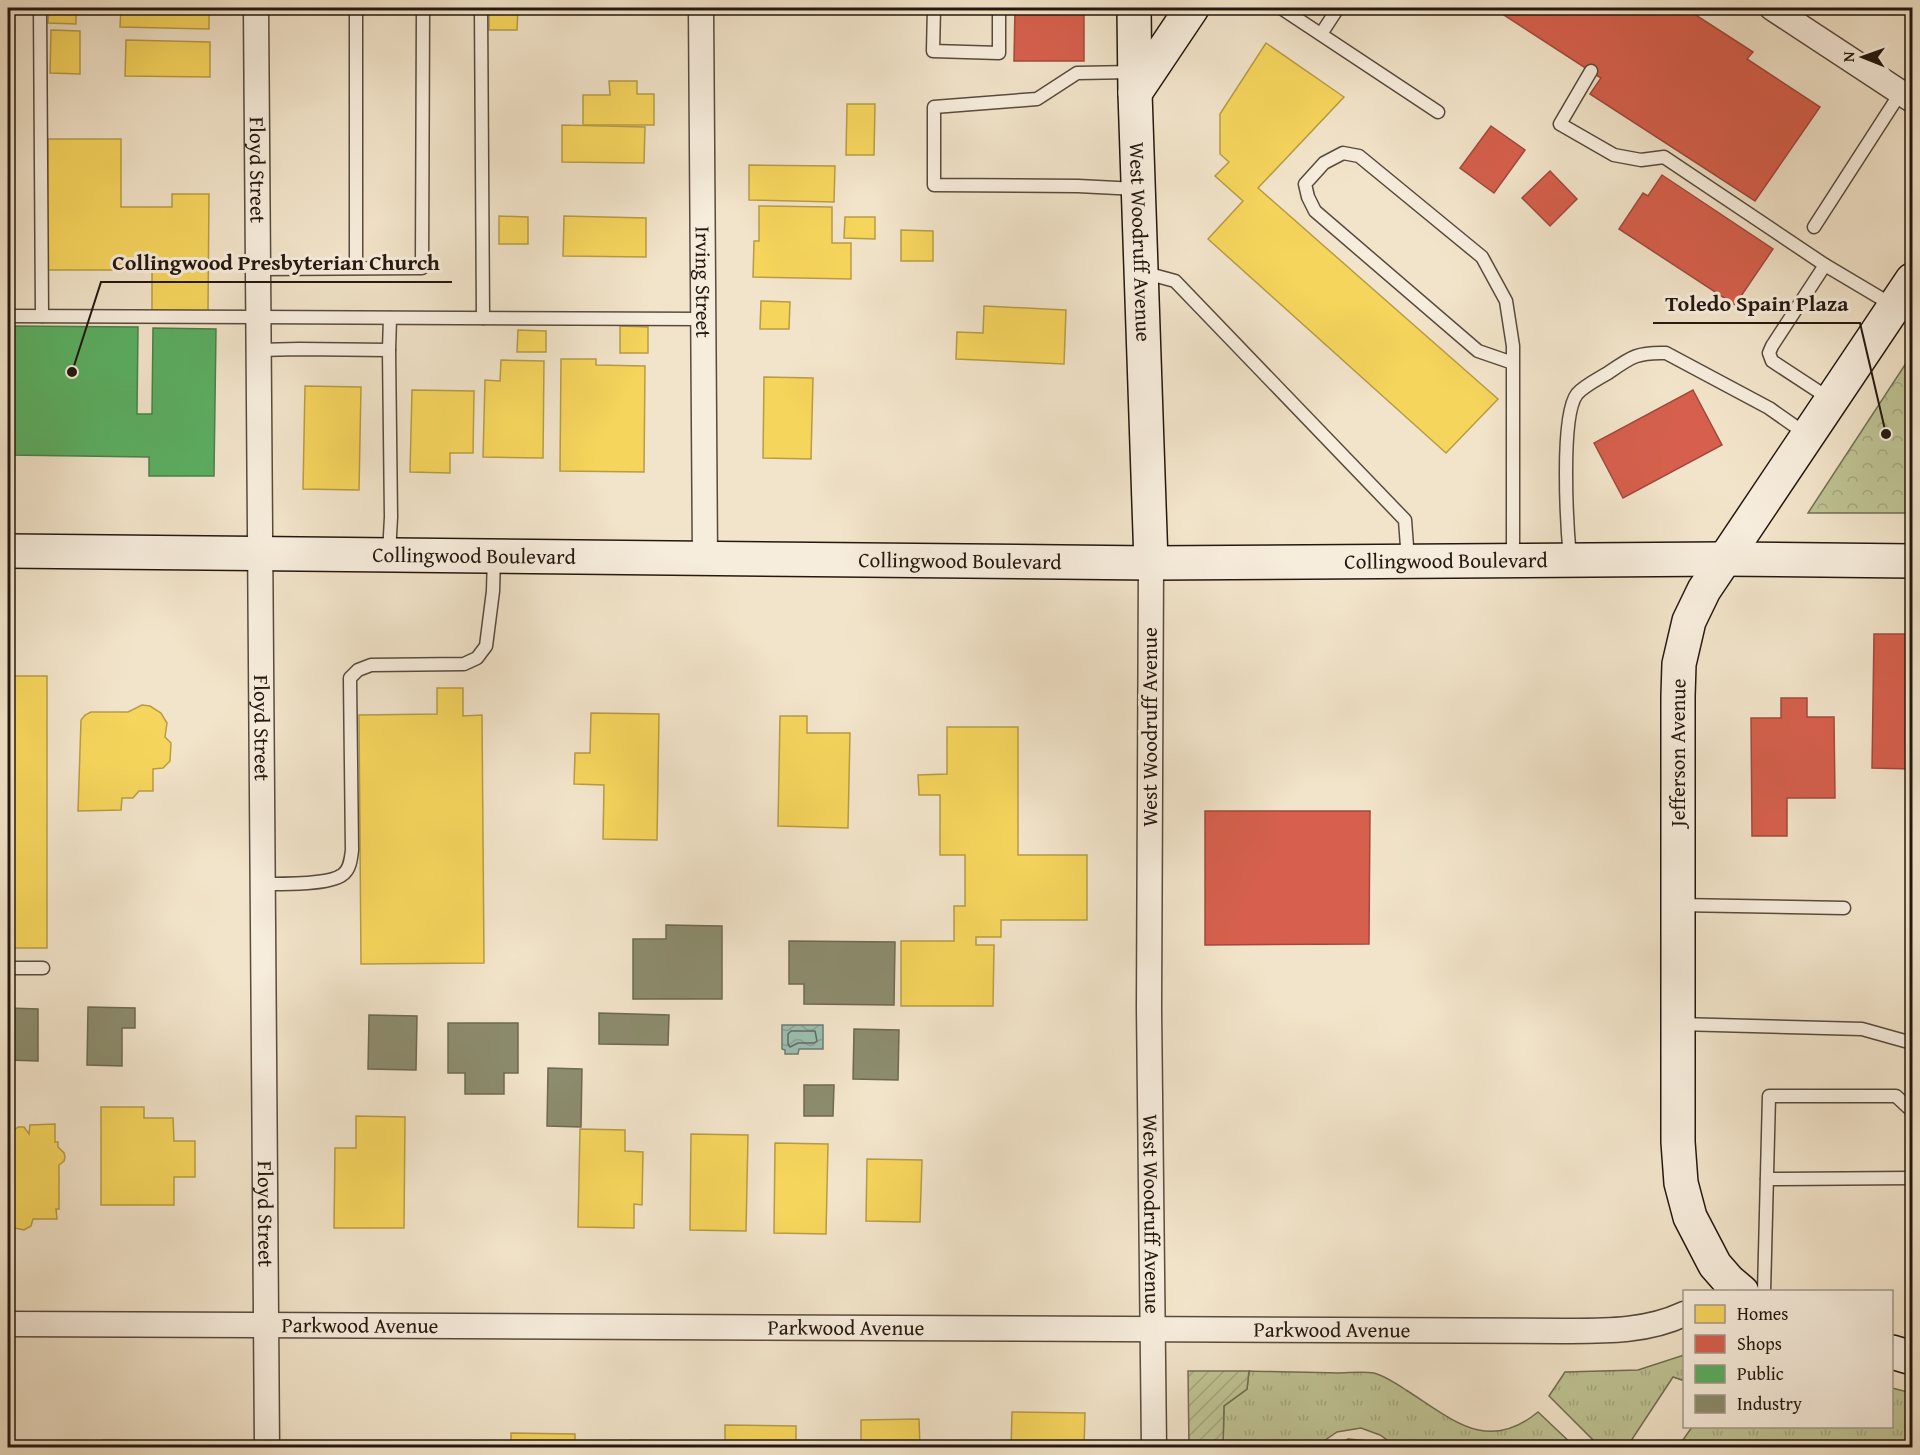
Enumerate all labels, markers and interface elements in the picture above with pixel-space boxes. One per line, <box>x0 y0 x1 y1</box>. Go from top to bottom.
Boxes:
north arrow <box>1833 27 1893 87</box>
text: N <box>1836 51 1860 62</box>
street label: Floyd Street <box>242 117 274 224</box>
street label: West Woodruff Avenue <box>1122 142 1159 342</box>
street label: Irving Street <box>688 226 719 338</box>
callout: Collingwood Presbyterian Church <box>101 242 452 282</box>
text: Collingwood Presbyterian Church <box>112 246 440 278</box>
callout: Toledo Spain Plaza <box>1653 283 1860 323</box>
text: Toledo Spain Plaza <box>1665 287 1849 319</box>
street label: Collingwood Boulevard <box>372 539 577 572</box>
street label: Collingwood Boulevard <box>858 544 1063 577</box>
street label: Collingwood Boulevard <box>1344 544 1549 577</box>
street label: West Woodruff Avenue <box>1134 627 1165 827</box>
street label: Floyd Street <box>246 675 278 782</box>
street label: Jefferson Avenue <box>1662 678 1694 830</box>
street label: West Woodruff Avenue <box>1135 1114 1168 1314</box>
street label: Floyd Street <box>250 1161 282 1268</box>
legend <box>1683 1290 1893 1428</box>
text: Homes <box>1737 1300 1788 1327</box>
street label: Parkwood Avenue <box>281 1309 439 1341</box>
street label: Parkwood Avenue <box>767 1311 925 1343</box>
street label: Parkwood Avenue <box>1253 1314 1411 1345</box>
text: Shops <box>1737 1330 1782 1357</box>
text: Public <box>1737 1360 1784 1387</box>
text: Industry <box>1737 1390 1802 1417</box>

